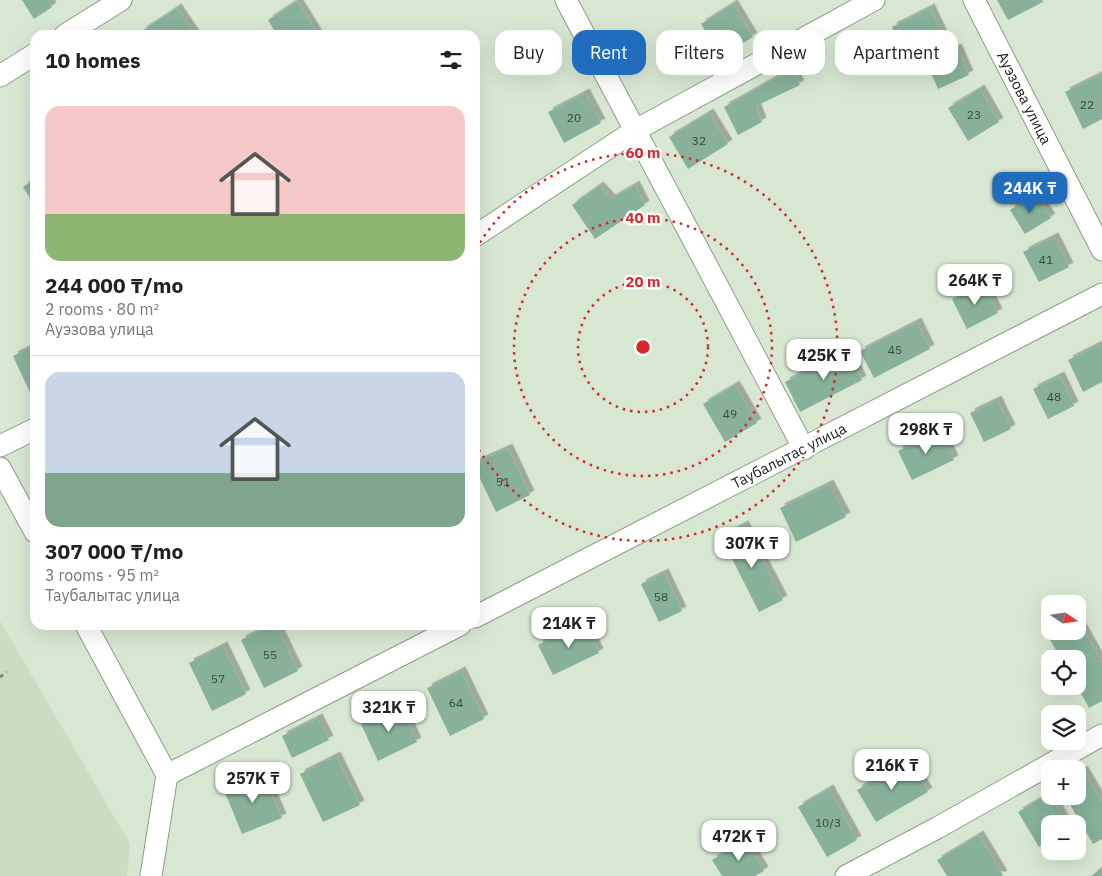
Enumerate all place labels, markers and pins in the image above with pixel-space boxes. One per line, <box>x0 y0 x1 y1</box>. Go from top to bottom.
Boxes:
pin: 244K ₸ <box>989 172 1071 214</box>
pin: 264K ₸ <box>934 264 1016 306</box>
centre of rings <box>634 338 652 356</box>
pin: 425K ₸ <box>783 338 865 381</box>
pin: 298K ₸ <box>885 412 967 455</box>
pin: 307K ₸ <box>711 526 793 569</box>
pin: 214K ₸ <box>528 606 610 649</box>
pin: 321K ₸ <box>348 690 430 733</box>
pin: 216K ₸ <box>851 748 933 791</box>
pin: 257K ₸ <box>212 762 294 804</box>
pin: 472K ₸ <box>698 820 780 862</box>

